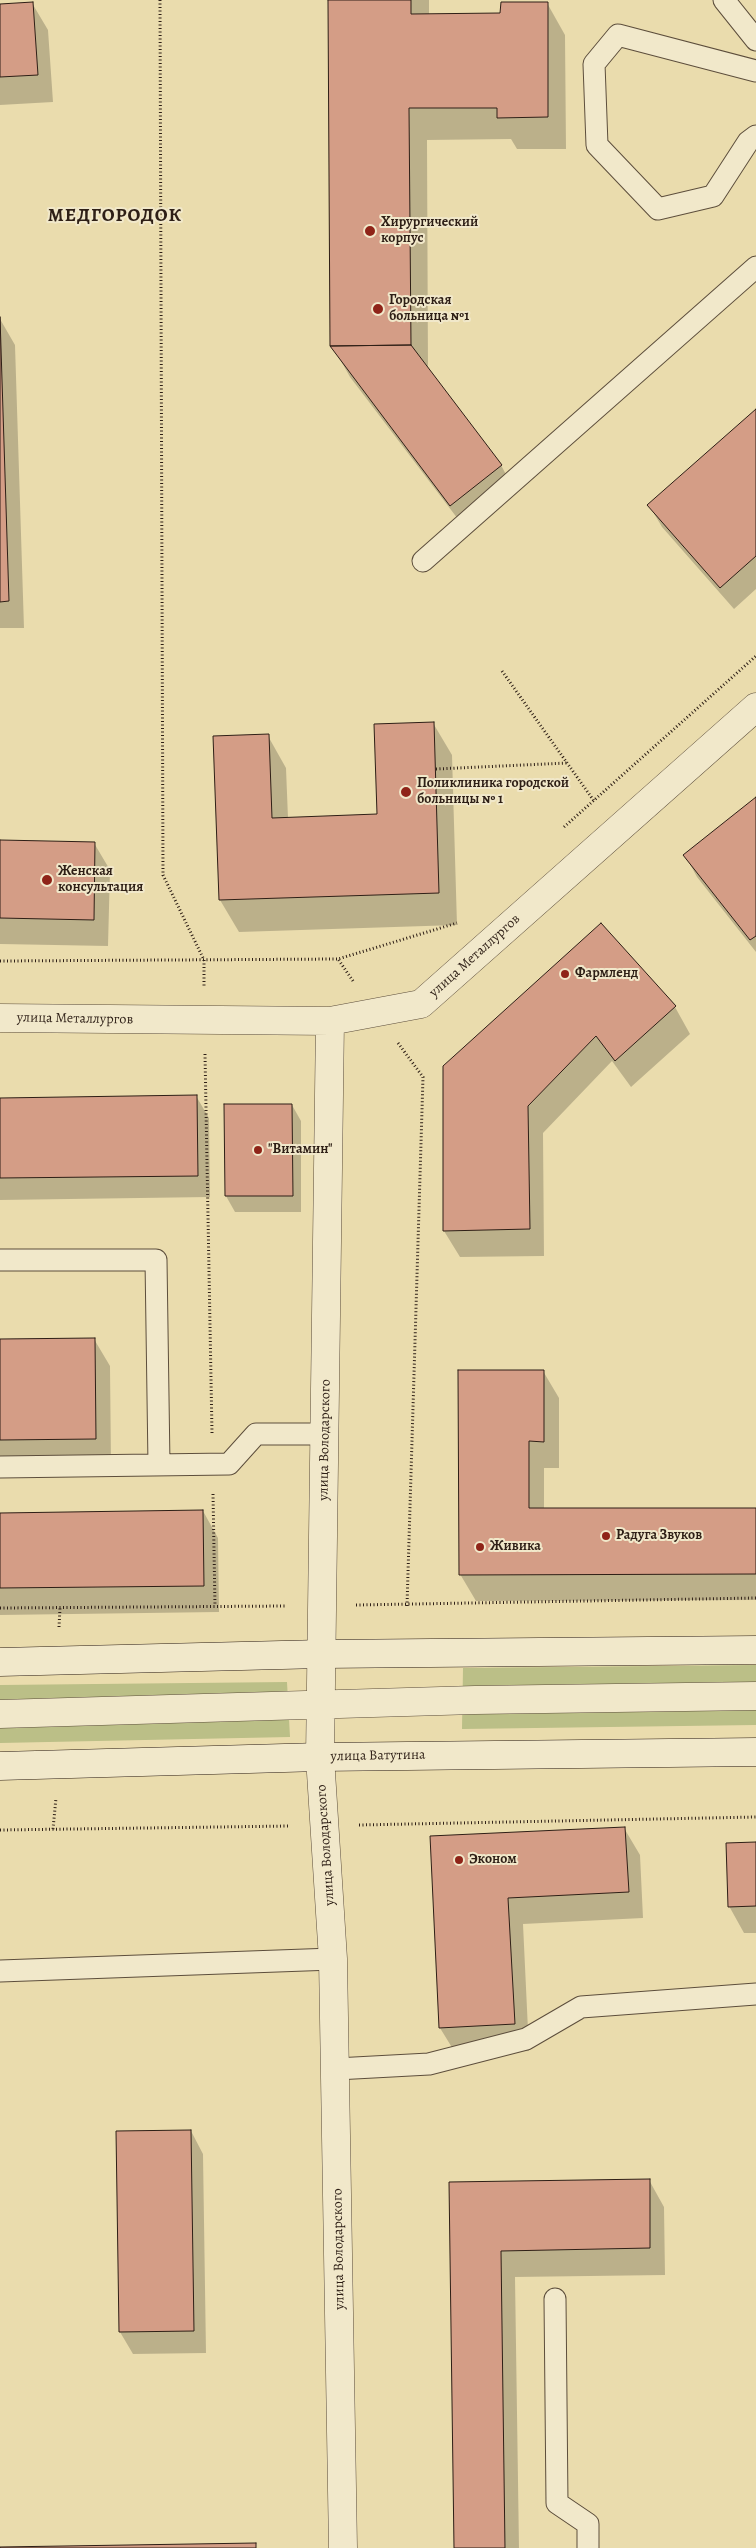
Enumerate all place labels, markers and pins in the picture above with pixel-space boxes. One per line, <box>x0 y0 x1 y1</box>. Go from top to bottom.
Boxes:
place label: Хирургический корпус <box>381 215 478 248</box>
marker: Хирургический корпус <box>363 224 377 238</box>
place label: Городская больница №1 <box>389 293 469 326</box>
marker: Городская больница №1 <box>371 302 385 316</box>
place label: Поликлиника городской больницы № 1 <box>417 776 569 809</box>
marker: Поликлиника городской больницы № 1 <box>399 785 413 799</box>
place label: Женская консультация <box>58 864 143 896</box>
marker: Женская консультация <box>40 873 54 887</box>
place label: Фармленд <box>575 966 638 982</box>
marker: Фармленд <box>559 968 571 980</box>
place label: "Витамин" <box>268 1142 332 1158</box>
marker: "Витамин" <box>252 1144 264 1156</box>
place label: Радуга Звуков <box>616 1528 702 1544</box>
marker: Радуга Звуков <box>600 1530 612 1542</box>
place label: Живика <box>490 1539 541 1555</box>
marker: Живика <box>474 1541 486 1553</box>
place label: Эконом <box>469 1852 517 1868</box>
marker: Эконом <box>453 1854 465 1866</box>

